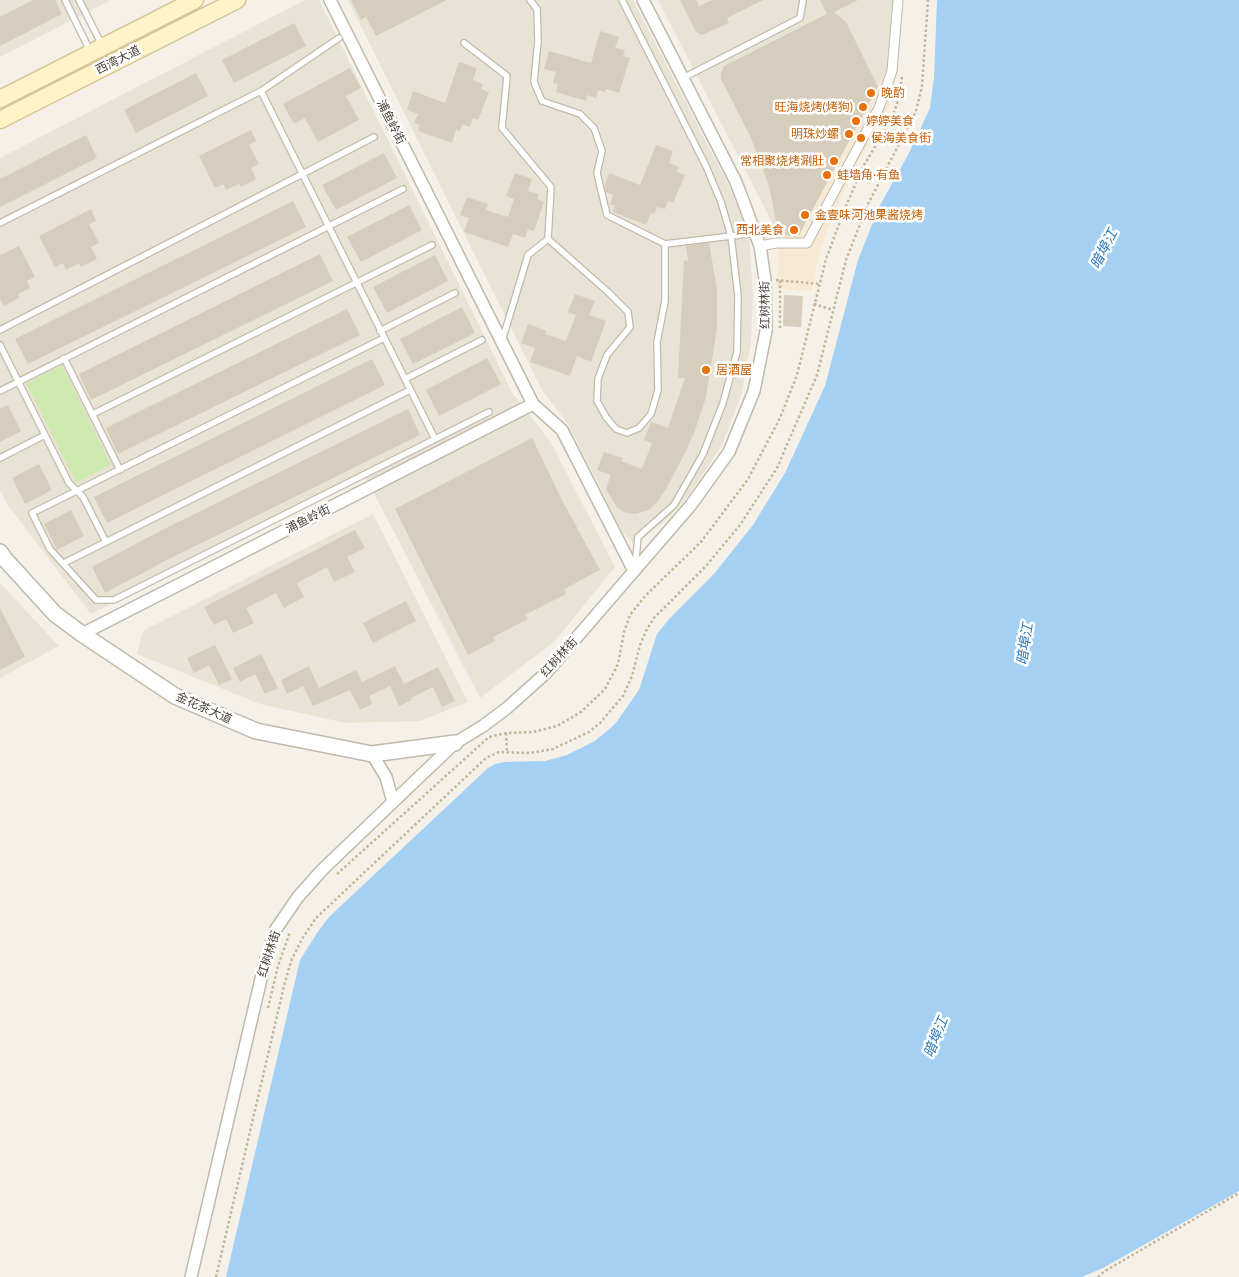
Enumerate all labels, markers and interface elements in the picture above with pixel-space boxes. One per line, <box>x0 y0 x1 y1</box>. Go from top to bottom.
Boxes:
street label: 西湾大道 <box>93 43 143 77</box>
place label: 晚酌 <box>881 86 905 100</box>
marker: 晚酌 <box>865 87 877 99</box>
street label: 浦鱼岭街 <box>374 97 408 147</box>
place label: 旺海烧烤(烤狗) <box>775 100 853 114</box>
marker: 旺海烧烤(烤狗) <box>857 101 869 113</box>
place label: 婷婷美食 <box>866 114 914 128</box>
marker: 婷婷美食 <box>850 115 862 127</box>
place label: 明珠炒螺 <box>791 127 839 141</box>
marker: 明珠炒螺 <box>843 128 855 140</box>
place label: 侯海美食街 <box>871 131 931 145</box>
marker: 侯海美食街 <box>855 132 867 144</box>
place label: 常相聚烧烤涮肚 <box>740 154 824 168</box>
marker: 常相聚烧烤涮肚 <box>828 155 840 167</box>
place label: 蛙墙角·有鱼 <box>837 168 900 182</box>
marker: 蛙墙角·有鱼 <box>821 169 833 181</box>
place label: 金壹味河池果酱烧烤 <box>815 208 923 222</box>
marker: 金壹味河池果酱烧烤 <box>799 209 811 221</box>
place label: 西北美食 <box>736 223 784 237</box>
marker: 西北美食 <box>788 224 800 236</box>
water label: 暗埠江 <box>1087 226 1121 272</box>
street label: 红树林街 <box>757 281 773 329</box>
place label: 居酒屋 <box>716 363 752 377</box>
marker: 居酒屋 <box>700 364 712 376</box>
street label: 浦鱼岭街 <box>283 502 333 536</box>
water label: 暗埠江 <box>1013 622 1037 666</box>
street label: 红树林街 <box>538 634 580 680</box>
street label: 金花茶大道 <box>174 689 234 727</box>
street label: 红树林街 <box>255 929 283 979</box>
water label: 暗埠江 <box>920 1014 952 1060</box>

